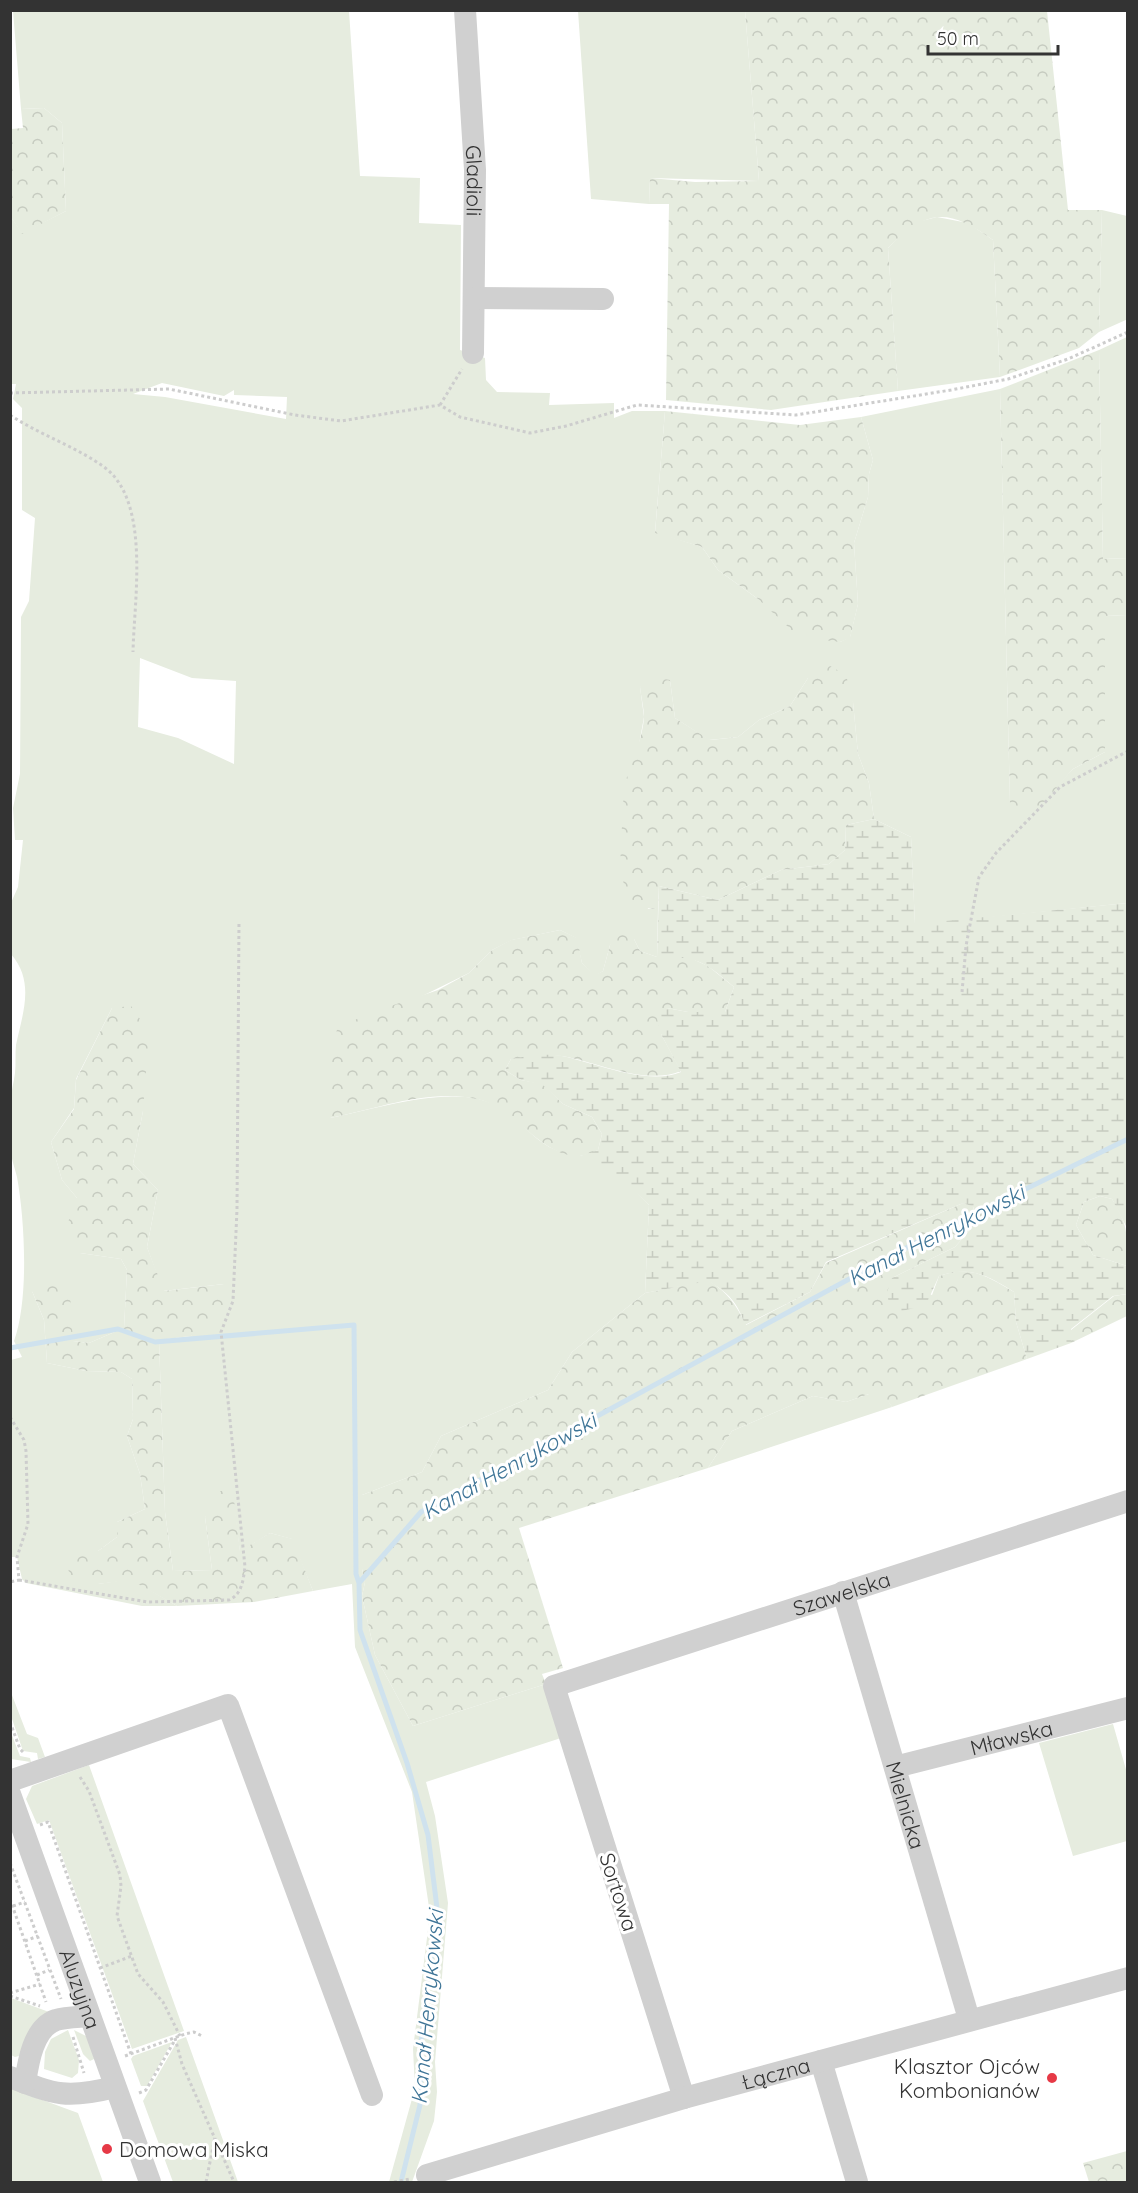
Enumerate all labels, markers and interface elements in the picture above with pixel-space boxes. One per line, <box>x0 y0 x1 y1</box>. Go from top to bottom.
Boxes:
scale bar <box>928 18 1058 56</box>
text: 50 m <box>937 27 979 50</box>
street label: Gladioli <box>460 144 488 217</box>
water label: Kanał Henrykowski <box>843 1177 1031 1292</box>
water label: Kanał Henrykowski <box>417 1405 603 1526</box>
street label: Szawelska <box>789 1566 893 1621</box>
street label: Mławska <box>967 1715 1055 1760</box>
street label: Mielnicka <box>881 1758 931 1852</box>
street label: Sortowa <box>594 1850 644 1934</box>
water label: Kanał Henrykowski <box>405 1906 450 2105</box>
street label: Aluzyjna <box>54 1945 107 2032</box>
street label: Łączna <box>738 2052 813 2095</box>
place label: Klasztor Ojców Kombonianów <box>894 2053 1040 2103</box>
marker: Klasztor Ojców Kombonianów <box>1045 2071 1059 2085</box>
place label: Domowa Miska <box>119 2136 269 2162</box>
marker: Domowa Miska <box>100 2142 114 2156</box>

